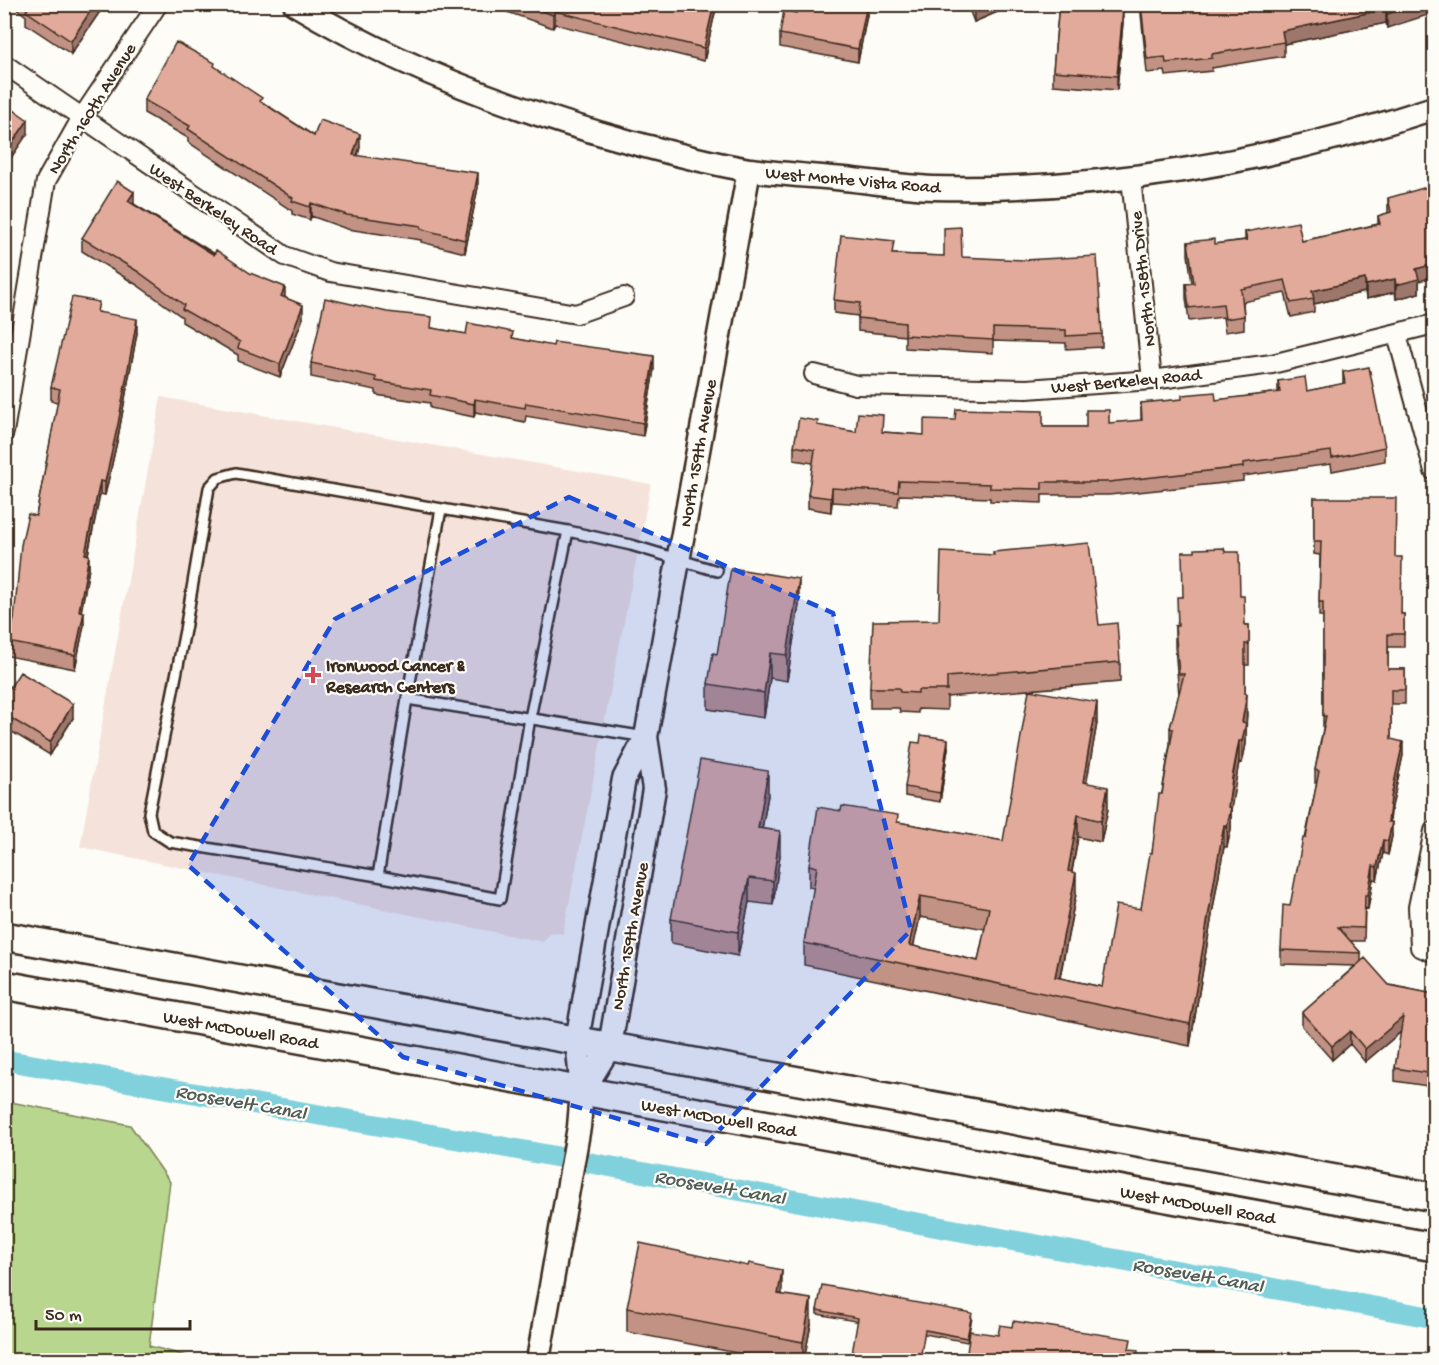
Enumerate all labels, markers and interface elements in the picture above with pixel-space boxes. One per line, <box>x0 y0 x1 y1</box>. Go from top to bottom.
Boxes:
street label: North 160th Avenue <box>44 39 142 179</box>
street label: West Berkeley Road <box>144 159 282 262</box>
street label: West Monte Vista Road <box>764 163 943 200</box>
street label: North 158th Drive <box>1127 209 1162 347</box>
street label: West Berkeley Road <box>1050 365 1204 400</box>
street label: North 159th Avenue <box>676 377 723 529</box>
place label: Ironwood Cancer & Research Centers <box>325 657 465 699</box>
marker: Ironwood Cancer & Research Centers <box>304 666 322 684</box>
street label: North 159th Avenue <box>608 860 655 1012</box>
street label: West McDowell Road <box>161 1007 321 1056</box>
water label: Roosevelt Canal <box>173 1082 309 1128</box>
street label: West McDowell Road <box>639 1095 799 1144</box>
water label: Roosevelt Canal <box>652 1167 788 1213</box>
street label: West McDowell Road <box>1118 1182 1278 1231</box>
water label: Roosevelt Canal <box>1130 1255 1266 1301</box>
scale bar <box>36 1293 190 1331</box>
text: 50 m <box>45 1306 82 1327</box>

